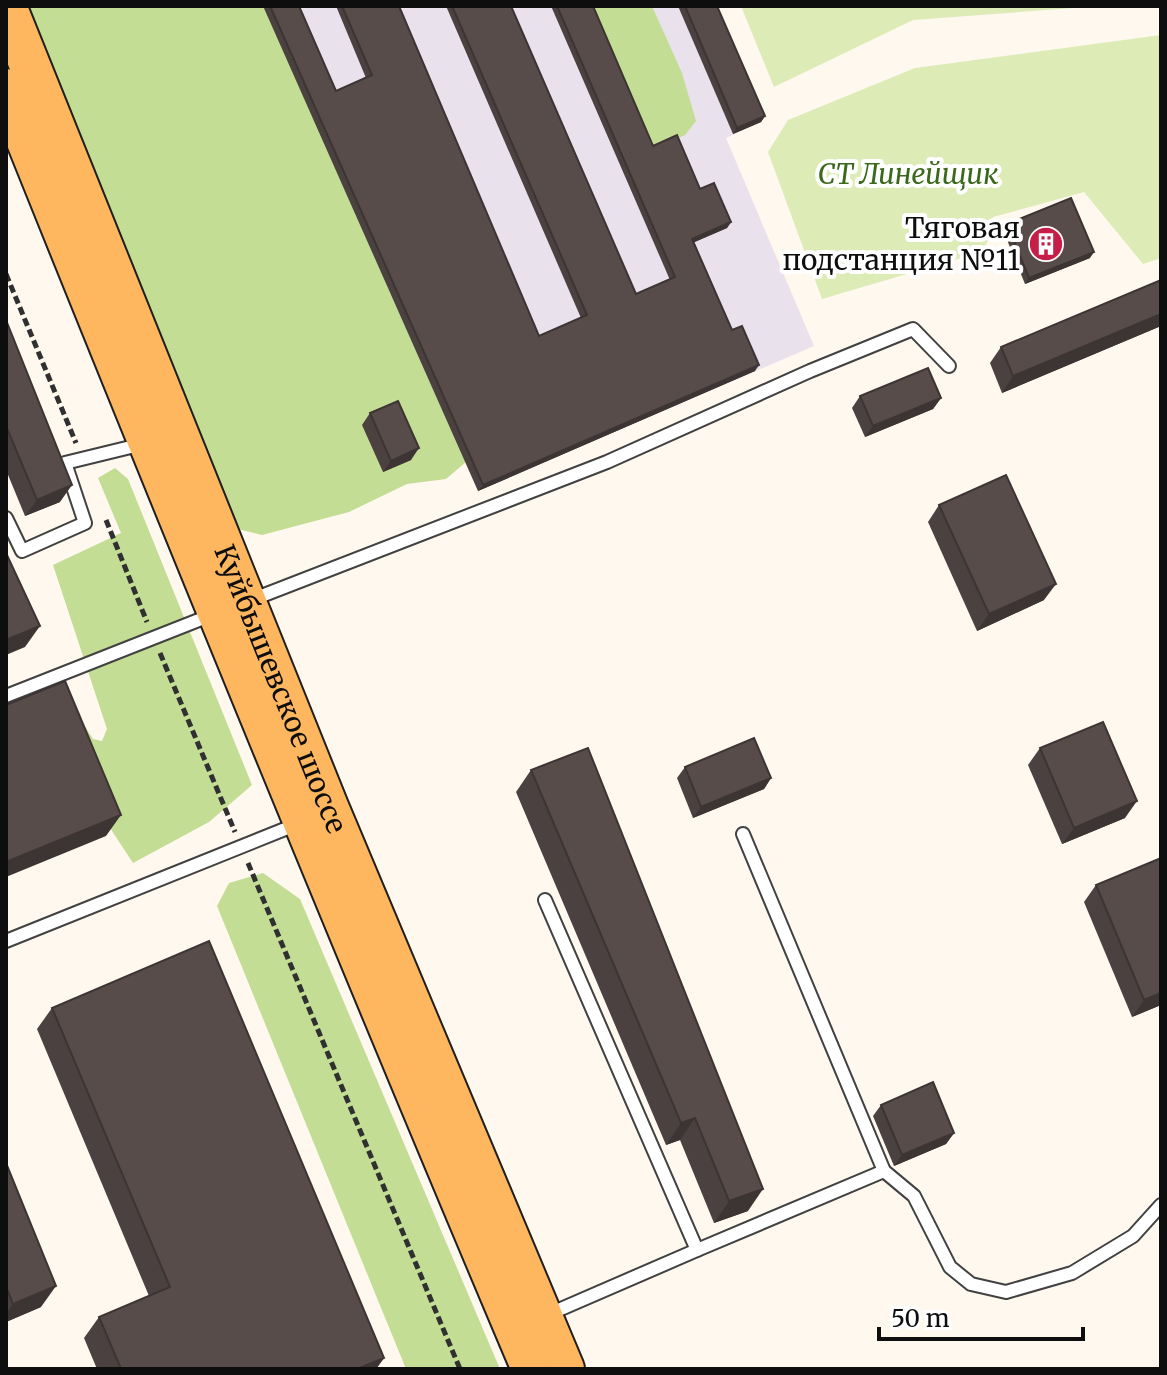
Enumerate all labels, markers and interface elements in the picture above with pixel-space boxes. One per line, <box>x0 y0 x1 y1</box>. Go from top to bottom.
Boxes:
park label: СТ Линейщик <box>817 156 999 192</box>
place label: Тяговая подстанция №11 <box>783 210 1020 278</box>
building icon: Тяговая подстанция №11 <box>1027 225 1065 263</box>
street label: Куйбышевское шоссе <box>206 539 355 839</box>
scale bar <box>879 1291 1083 1341</box>
text: 50 m <box>891 1303 950 1334</box>

